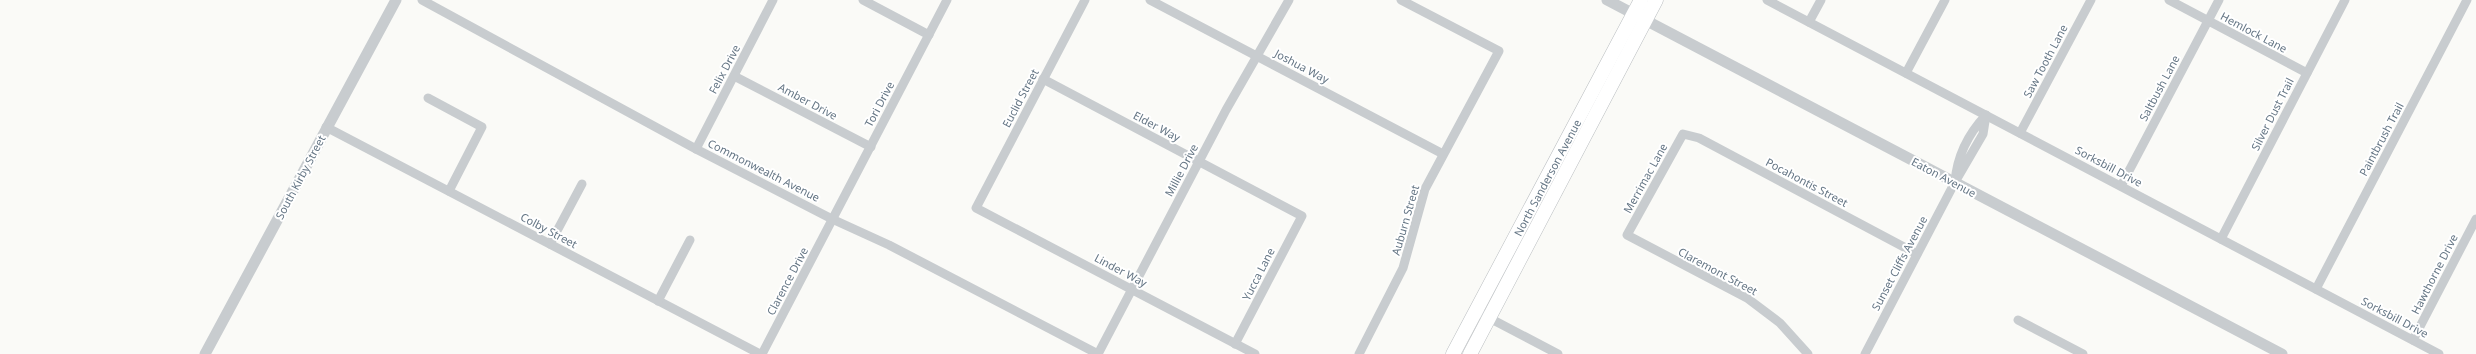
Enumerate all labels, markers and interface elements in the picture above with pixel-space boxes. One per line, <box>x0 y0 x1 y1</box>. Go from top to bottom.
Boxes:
street label: Hemlock Lane <box>2218 8 2290 56</box>
street label: Saw Tooth Lane <box>2019 22 2071 100</box>
street label: Felix Drive <box>705 42 743 96</box>
street label: Joshua Way <box>1271 45 1332 87</box>
street label: Saltbush Lane <box>2135 52 2183 124</box>
street label: Euclid Street <box>998 66 1042 130</box>
street label: Silver Dust Trail <box>2247 75 2297 153</box>
street label: Amber Drive <box>776 79 840 123</box>
street label: Tori Drive <box>861 79 897 129</box>
street label: Paintbrush Trail <box>2355 100 2407 178</box>
street label: Elder Way <box>1131 107 1183 145</box>
street label: North Sanderson Avenue <box>1510 116 1584 238</box>
street label: South Kirby Street <box>272 132 328 222</box>
street label: Commonwealth Avenue <box>705 135 823 205</box>
street label: Merrimac Lane <box>1620 140 1670 216</box>
street label: Millie Drive <box>1161 141 1201 199</box>
street label: Sorksbill Drive <box>2073 142 2145 190</box>
street label: Pocahontis Street <box>1763 154 1851 210</box>
street label: Eaton Avenue <box>1909 154 1979 200</box>
street label: Auburn Street <box>1388 183 1422 257</box>
street label: Colby Street <box>518 209 580 251</box>
street label: Sunset Cliffs Avenue <box>1868 213 1930 313</box>
street label: Hawthorne Drive <box>2407 231 2461 317</box>
street label: Clarence Drive <box>763 244 811 318</box>
street label: Claremont Street <box>1676 244 1760 298</box>
street label: Yucca Lane <box>1238 245 1278 303</box>
street label: Linder Way <box>1092 250 1150 290</box>
street label: Sorksbill Drive <box>2359 293 2431 341</box>

